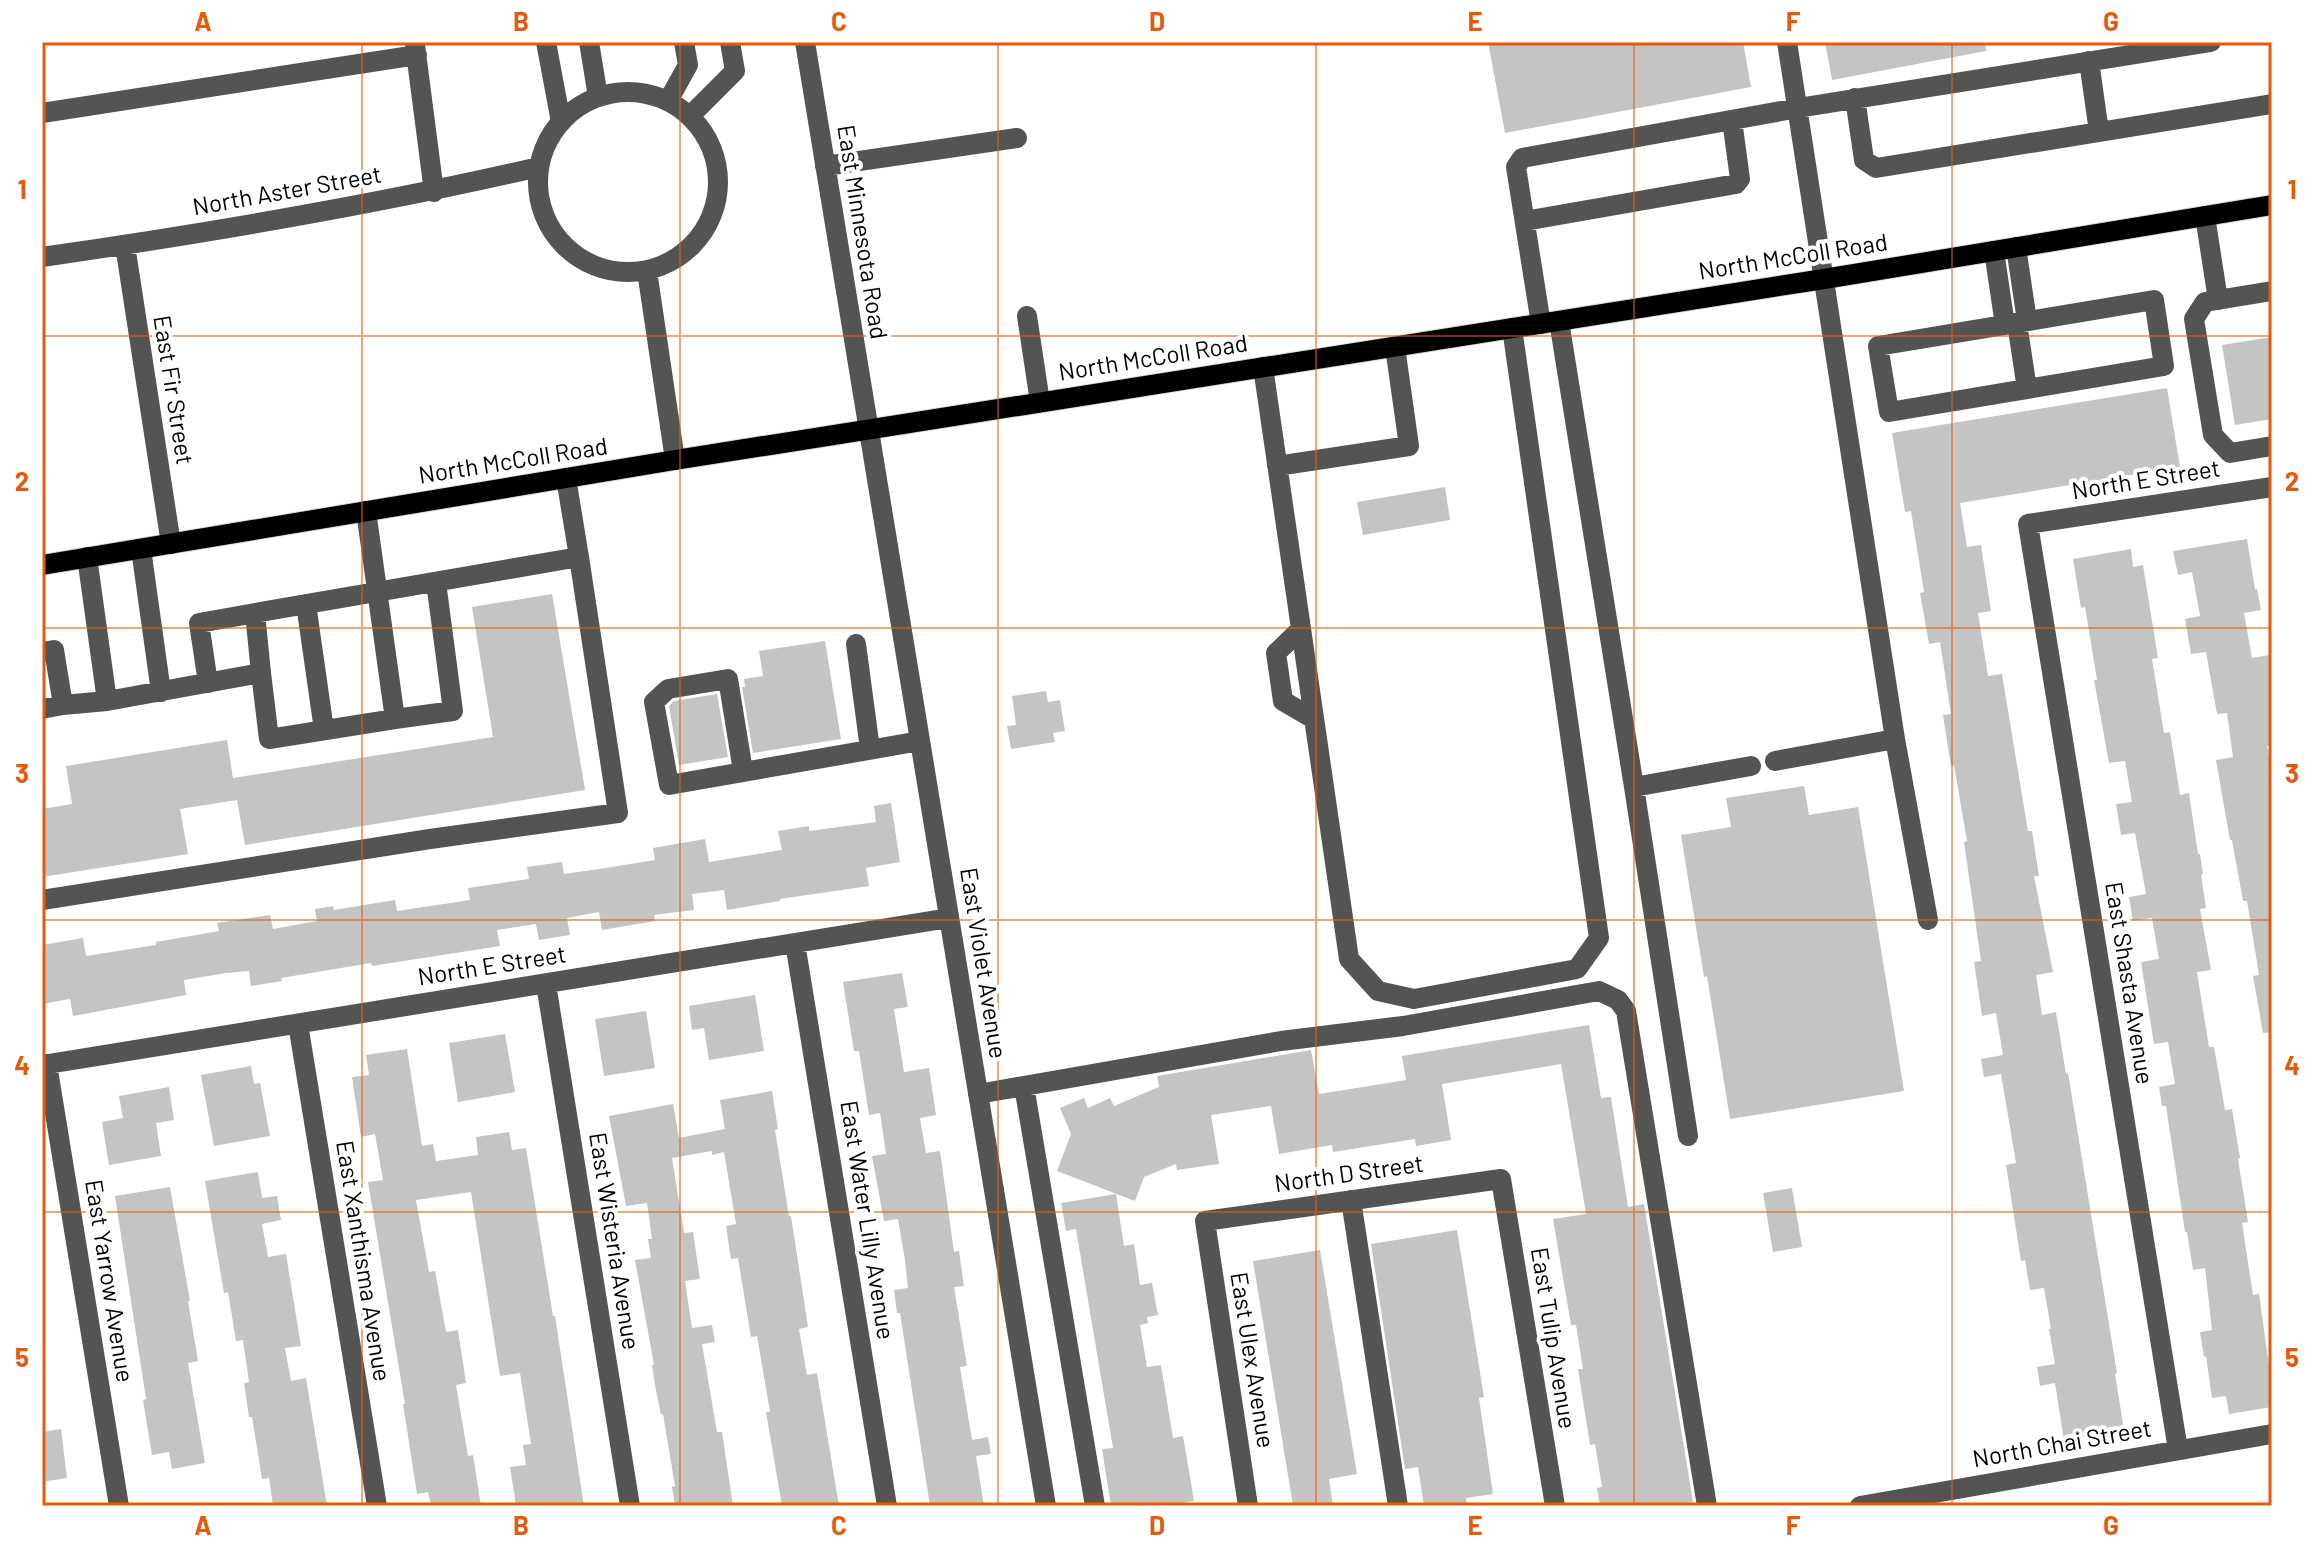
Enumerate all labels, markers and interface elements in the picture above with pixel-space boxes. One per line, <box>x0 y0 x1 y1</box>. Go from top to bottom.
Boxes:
text: A <box>194 5 212 36</box>
text: B <box>513 5 529 36</box>
text: C <box>831 5 847 36</box>
text: D <box>1149 5 1165 36</box>
text: E <box>1467 5 1483 36</box>
text: F <box>1786 5 1801 36</box>
text: G <box>2103 5 2119 36</box>
street label: East Minnesota Road <box>832 122 895 341</box>
street label: North Aster Street <box>190 159 383 220</box>
text: 1 <box>17 173 27 204</box>
text: 1 <box>2287 173 2297 204</box>
street label: North McColl Road <box>1696 226 1889 285</box>
street label: East Fir Street <box>148 313 201 466</box>
street label: North McColl Road <box>1056 327 1249 386</box>
street label: North McColl Road <box>416 430 609 489</box>
street label: North E Street <box>2070 452 2222 505</box>
text: 2 <box>15 465 29 496</box>
text: 2 <box>2285 465 2299 496</box>
text: 3 <box>15 757 29 788</box>
text: 3 <box>2285 757 2299 788</box>
street label: East Violet Avenue <box>955 865 1014 1060</box>
street label: East Shasta Avenue <box>2100 879 2161 1086</box>
street label: North E Street <box>416 938 568 991</box>
text: 4 <box>14 1049 30 1080</box>
text: 4 <box>2284 1049 2300 1080</box>
street label: East Water Lilly Avenue <box>835 1098 902 1341</box>
street label: East Wisteria Avenue <box>584 1130 647 1352</box>
street label: East Xanthisma Avenue <box>331 1138 398 1383</box>
street label: North D Street <box>1273 1148 1425 1197</box>
street label: East Yarrow Avenue <box>80 1177 141 1384</box>
street label: East Tulip Avenue <box>1526 1245 1583 1431</box>
street label: East Ulex Avenue <box>1225 1270 1282 1450</box>
text: 5 <box>15 1341 29 1372</box>
text: 5 <box>2285 1341 2299 1372</box>
street label: North Chai Street <box>1970 1413 2153 1473</box>
text: A <box>194 1509 212 1540</box>
text: B <box>513 1509 529 1540</box>
text: C <box>831 1509 847 1540</box>
text: D <box>1149 1509 1165 1540</box>
text: E <box>1467 1509 1483 1540</box>
text: F <box>1786 1509 1801 1540</box>
text: G <box>2103 1509 2119 1540</box>

